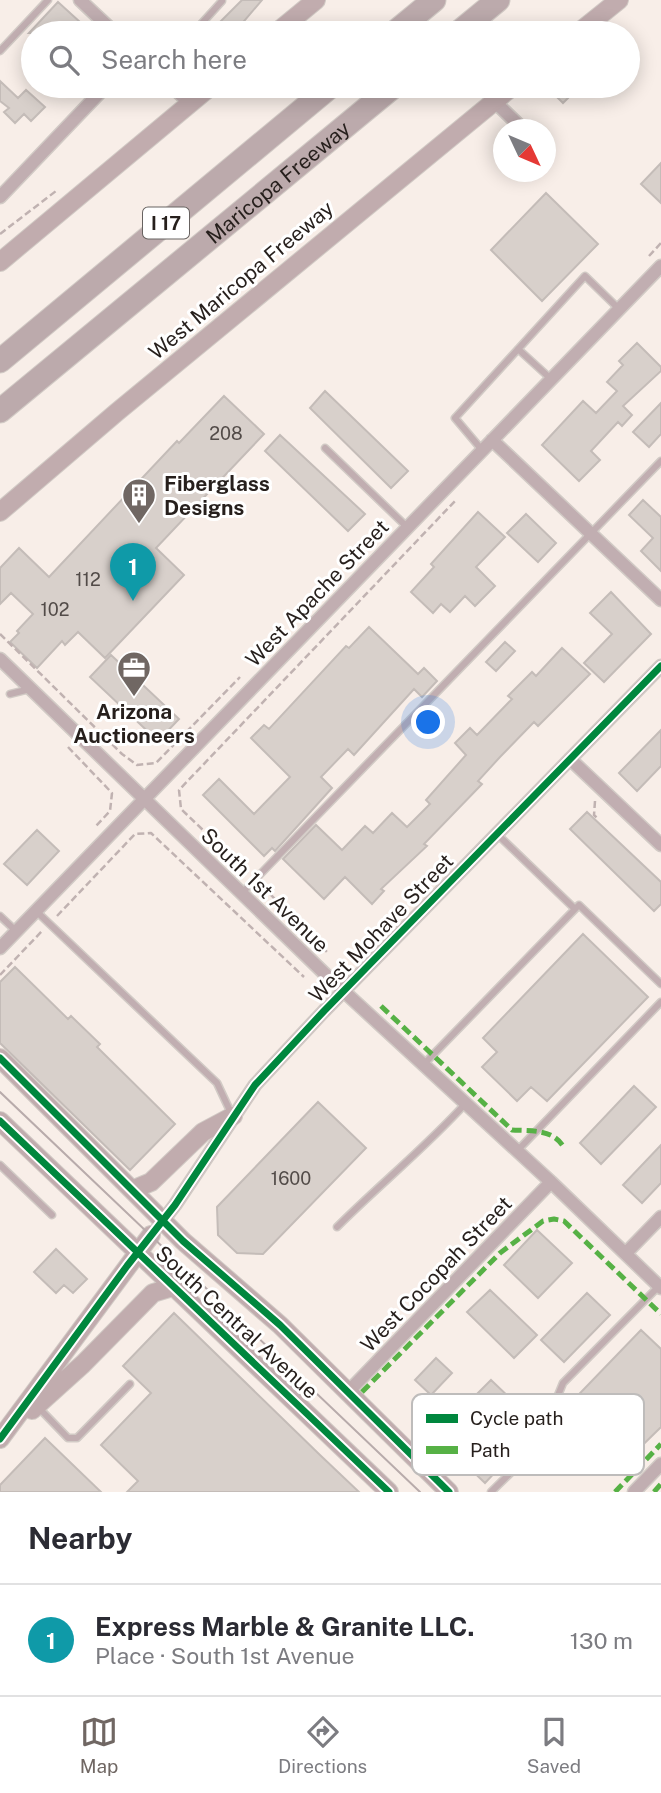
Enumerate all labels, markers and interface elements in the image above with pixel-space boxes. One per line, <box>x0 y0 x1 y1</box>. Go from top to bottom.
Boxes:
search box <box>21 21 640 98</box>
icon: search <box>45 41 83 79</box>
text: Search here <box>101 44 247 75</box>
street label: Maricopa Freeway <box>201 115 355 248</box>
north arrow <box>493 119 556 182</box>
street label: West Maricopa Freeway <box>144 195 338 365</box>
road number: I 17 <box>143 208 189 238</box>
house number: 208 <box>209 423 243 444</box>
place label: Fiberglass Designs <box>164 471 270 520</box>
building icon: Fiberglass Designs <box>120 476 158 525</box>
street label: West Apache Street <box>240 514 394 672</box>
pin: 1 <box>110 543 156 601</box>
house number: 112 <box>75 569 101 590</box>
house number: 102 <box>40 599 70 620</box>
office icon: Arizona Auctioneers <box>115 649 153 698</box>
place label: Arizona Auctioneers <box>73 699 195 748</box>
your location <box>411 705 445 739</box>
street label: South 1st Avenue <box>196 823 334 957</box>
street label: West Mohave Street <box>304 849 458 1007</box>
house number: 1600 <box>271 1168 311 1189</box>
street label: West Cocopah Street <box>355 1191 517 1357</box>
street label: South Central Avenue <box>151 1240 323 1404</box>
legend <box>412 1394 644 1475</box>
text: Cycle path <box>470 1407 563 1429</box>
text: Path <box>470 1439 510 1461</box>
text: Nearby <box>28 1520 132 1556</box>
text: Express Marble & Granite LLC. <box>95 1611 474 1642</box>
text: 1 <box>46 1627 56 1654</box>
text: 130 m <box>570 1627 633 1654</box>
text: Place · South 1st Avenue <box>95 1642 355 1669</box>
tab: Map <box>80 1713 118 1777</box>
tab: Directions <box>278 1713 367 1777</box>
tab: Saved <box>527 1713 581 1777</box>

